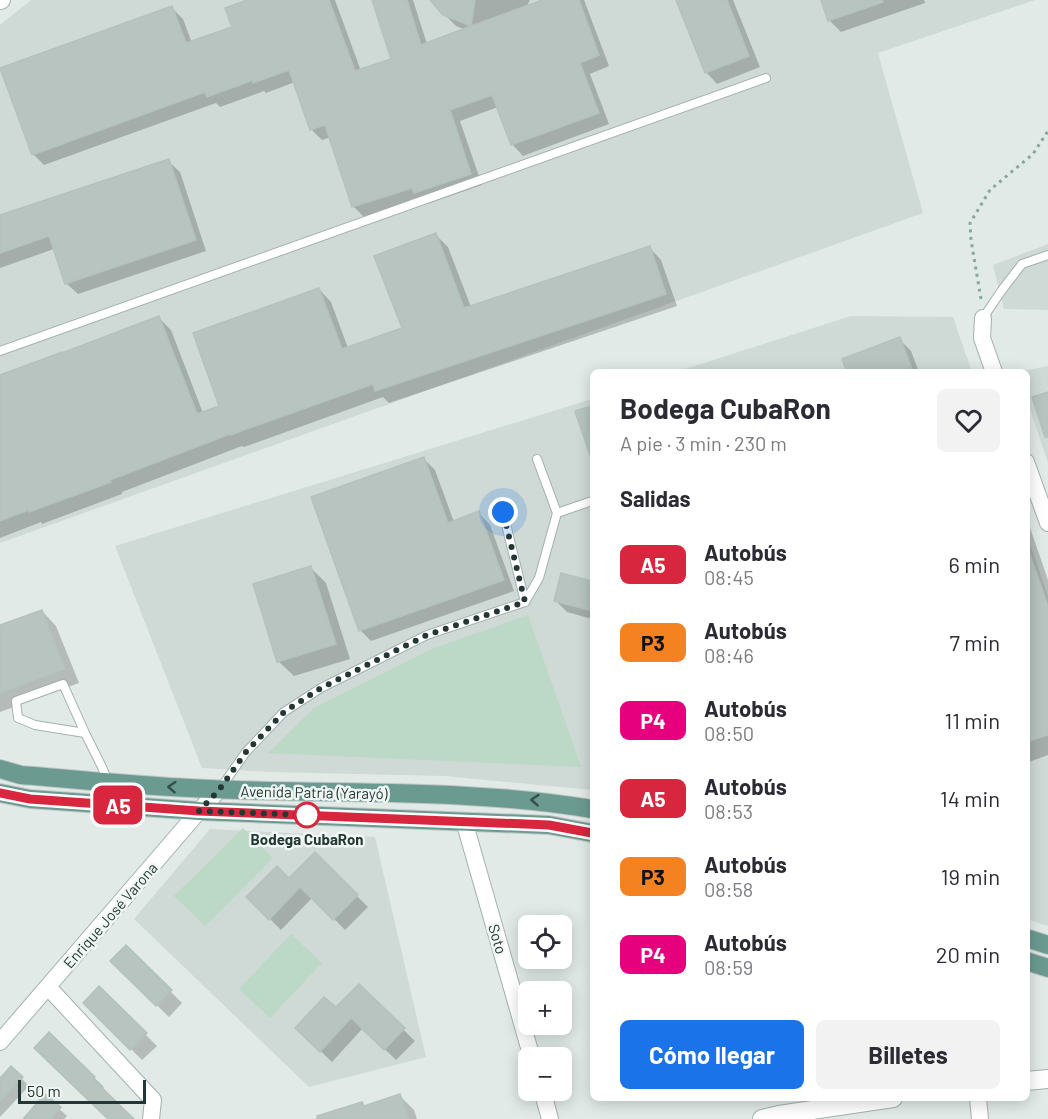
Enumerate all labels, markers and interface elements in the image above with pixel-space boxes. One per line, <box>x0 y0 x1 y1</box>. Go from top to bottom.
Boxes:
button: heart <box>937 389 1000 452</box>
text: Bodega CubaRon <box>620 391 831 425</box>
text: A pie · 3 min · 230 m <box>620 431 787 455</box>
text: Salidas <box>620 485 691 511</box>
your location <box>488 497 518 527</box>
text: Autobús <box>704 539 787 565</box>
text: 6 min <box>949 551 1000 577</box>
text: A5 <box>640 552 666 577</box>
text: 08:45 <box>704 565 754 589</box>
text: Autobús <box>704 617 787 643</box>
text: 7 min <box>950 629 1000 655</box>
text: P3 <box>641 630 665 655</box>
text: 08:46 <box>704 643 754 667</box>
text: Autobús <box>704 695 787 721</box>
text: 11 min <box>944 707 1000 733</box>
text: P4 <box>640 708 666 733</box>
text: 08:50 <box>704 721 754 745</box>
text: Autobús <box>704 773 787 799</box>
one-way arrow <box>167 780 176 793</box>
street label: Avenida Patria (Yarayó) <box>240 782 388 802</box>
text: 14 min <box>940 785 1000 811</box>
line badge: A5 <box>91 786 145 824</box>
text: A5 <box>640 786 666 811</box>
text: A5 <box>105 793 131 818</box>
one-way arrow <box>530 794 539 807</box>
text: 08:53 <box>704 799 753 823</box>
marker: Bodega CubaRon <box>294 802 320 828</box>
place label: Bodega CubaRon <box>251 830 363 848</box>
text: Autobús <box>704 851 787 877</box>
street label: Enrique José Varona <box>59 859 161 971</box>
text: 19 min <box>941 863 1000 889</box>
text: P3 <box>641 864 665 889</box>
text: 08:58 <box>704 877 753 901</box>
map controls <box>518 915 572 1101</box>
button: locate <box>518 915 572 969</box>
street label: Soto <box>485 922 511 956</box>
text: Autobús <box>704 929 787 955</box>
text: 20 min <box>936 941 1000 967</box>
text: P4 <box>640 942 666 967</box>
text: 08:59 <box>704 955 753 979</box>
button: + <box>518 981 572 1035</box>
button: Cómo llegar <box>620 1020 804 1089</box>
button: Billetes <box>816 1020 1000 1089</box>
button: − <box>518 1047 572 1101</box>
scale bar <box>18 1077 146 1104</box>
text: 50 m <box>27 1081 61 1100</box>

